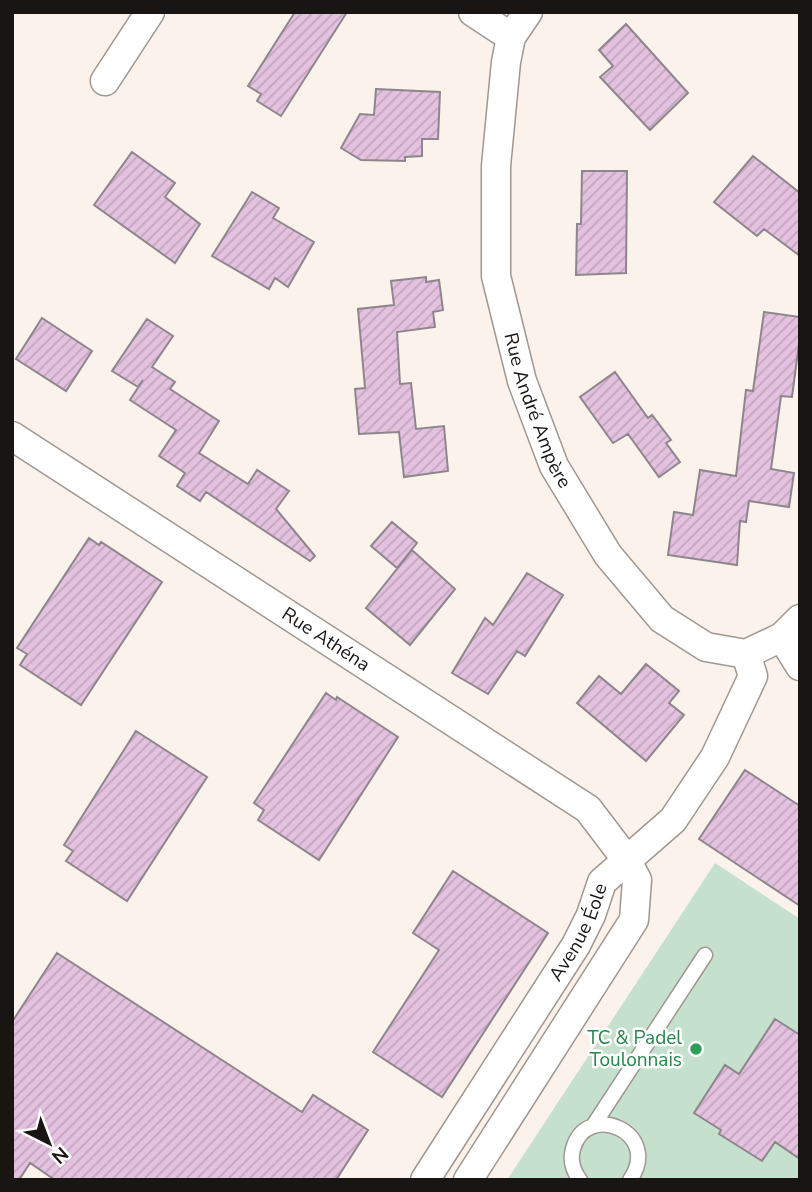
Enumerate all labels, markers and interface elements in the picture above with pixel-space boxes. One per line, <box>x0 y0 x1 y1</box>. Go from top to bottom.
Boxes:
street label: Rue André Ampère <box>498 330 577 493</box>
street label: Rue Athéna <box>277 601 375 678</box>
street label: Avenue Éole <box>543 880 614 986</box>
place label: TC & Padel Toulonnais <box>587 1025 682 1073</box>
marker: TC & Padel Toulonnais <box>688 1041 704 1057</box>
north arrow <box>14 1108 84 1178</box>
text: N <box>46 1140 74 1169</box>

